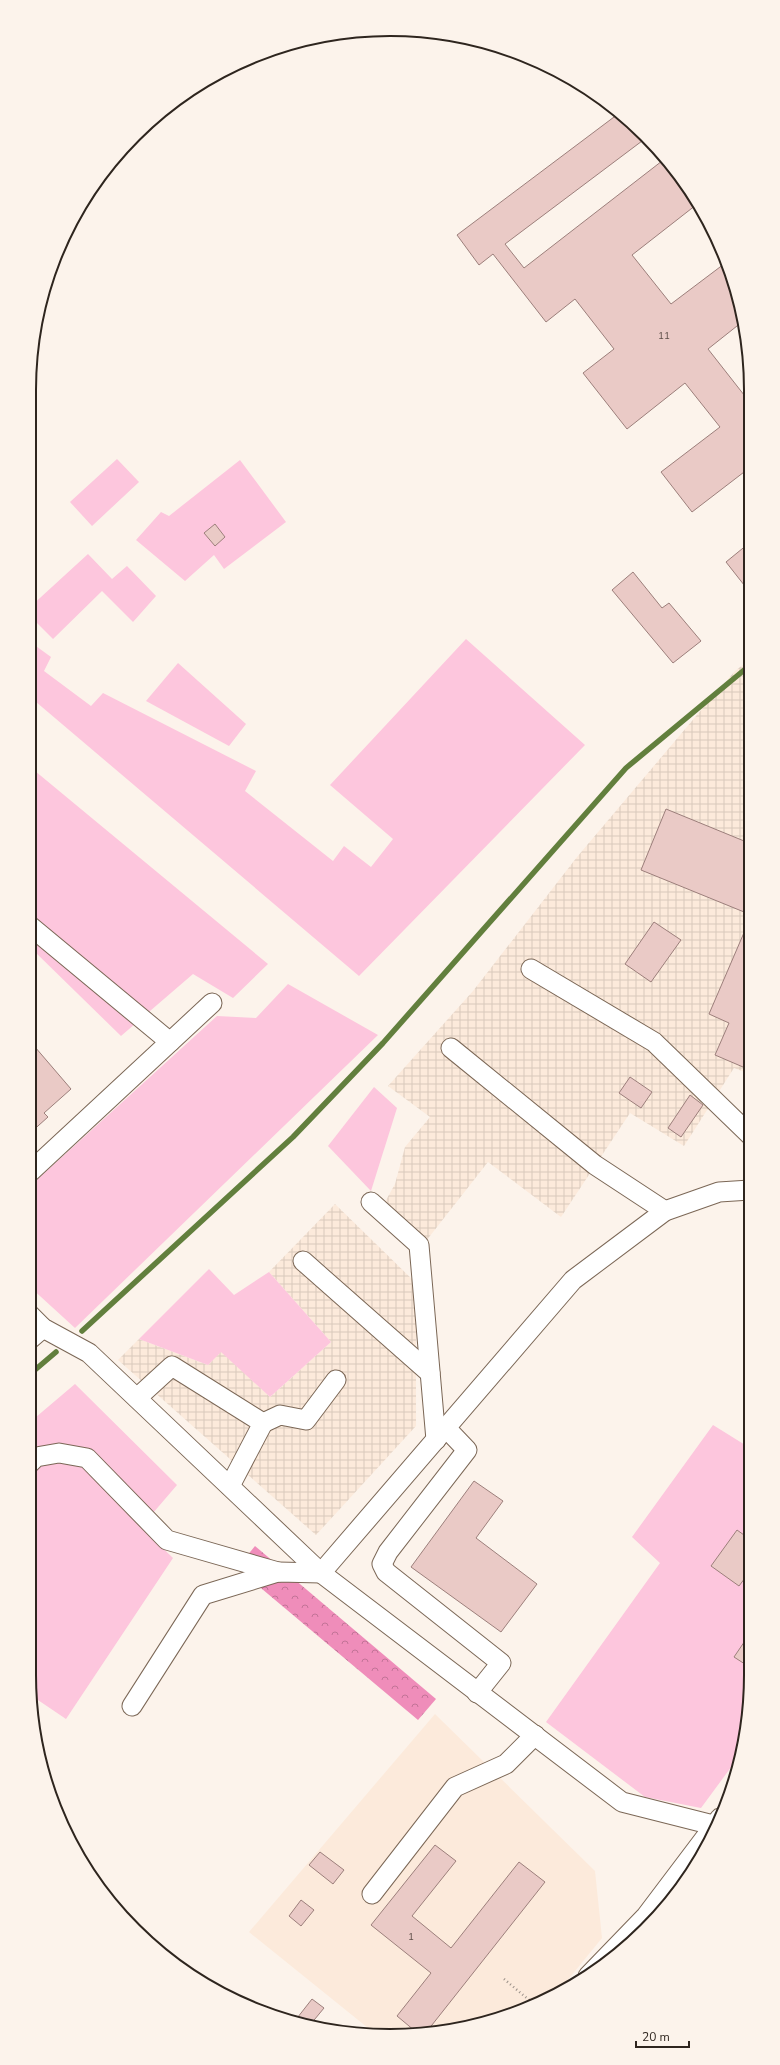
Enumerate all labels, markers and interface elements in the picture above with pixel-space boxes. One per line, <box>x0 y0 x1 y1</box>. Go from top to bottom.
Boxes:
house number: 11 <box>658 329 670 343</box>
house number: 1 <box>408 1930 414 1944</box>
scale bar <box>636 2023 689 2049</box>
text: 20 m <box>642 2029 670 2045</box>

